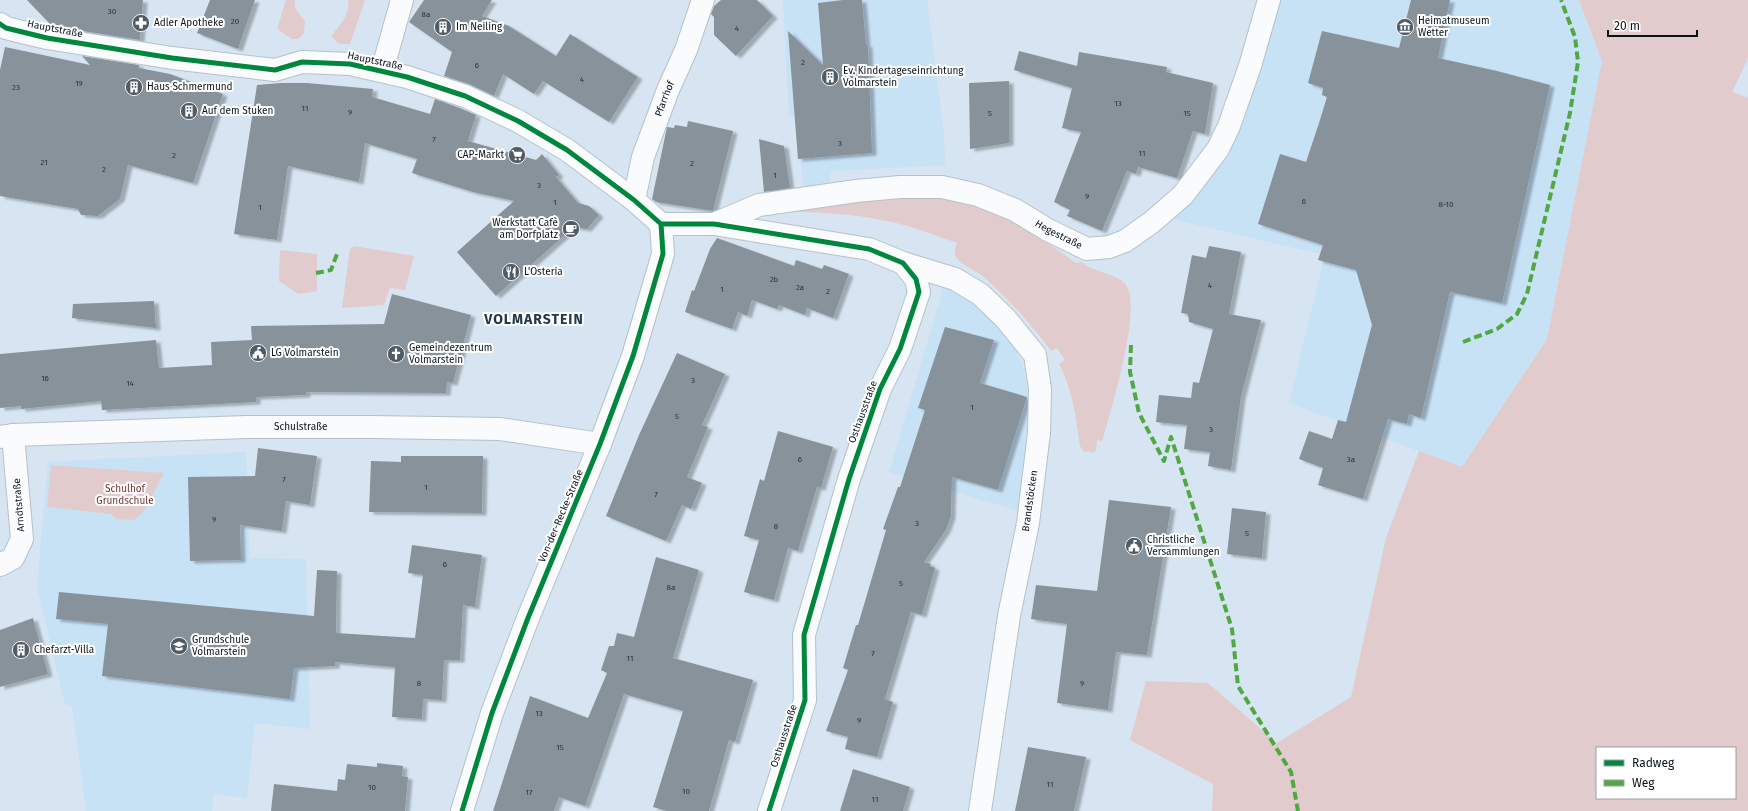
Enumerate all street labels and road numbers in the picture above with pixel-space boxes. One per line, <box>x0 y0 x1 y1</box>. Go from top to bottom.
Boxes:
street label: Hauptstraße <box>26 18 84 40</box>
street label: Hauptstraße <box>346 49 404 73</box>
street label: Pfarrhof <box>653 79 677 118</box>
street label: Hegestraße <box>1033 218 1084 252</box>
street label: Osthausstraße <box>846 379 880 445</box>
street label: Schulstraße <box>274 421 327 433</box>
street label: Von-der-Recke-Straße <box>536 468 586 564</box>
street label: Brandstöcken <box>1020 469 1040 533</box>
street label: Arndtstraße <box>11 478 27 532</box>
street label: Osthausstraße <box>768 703 800 769</box>

